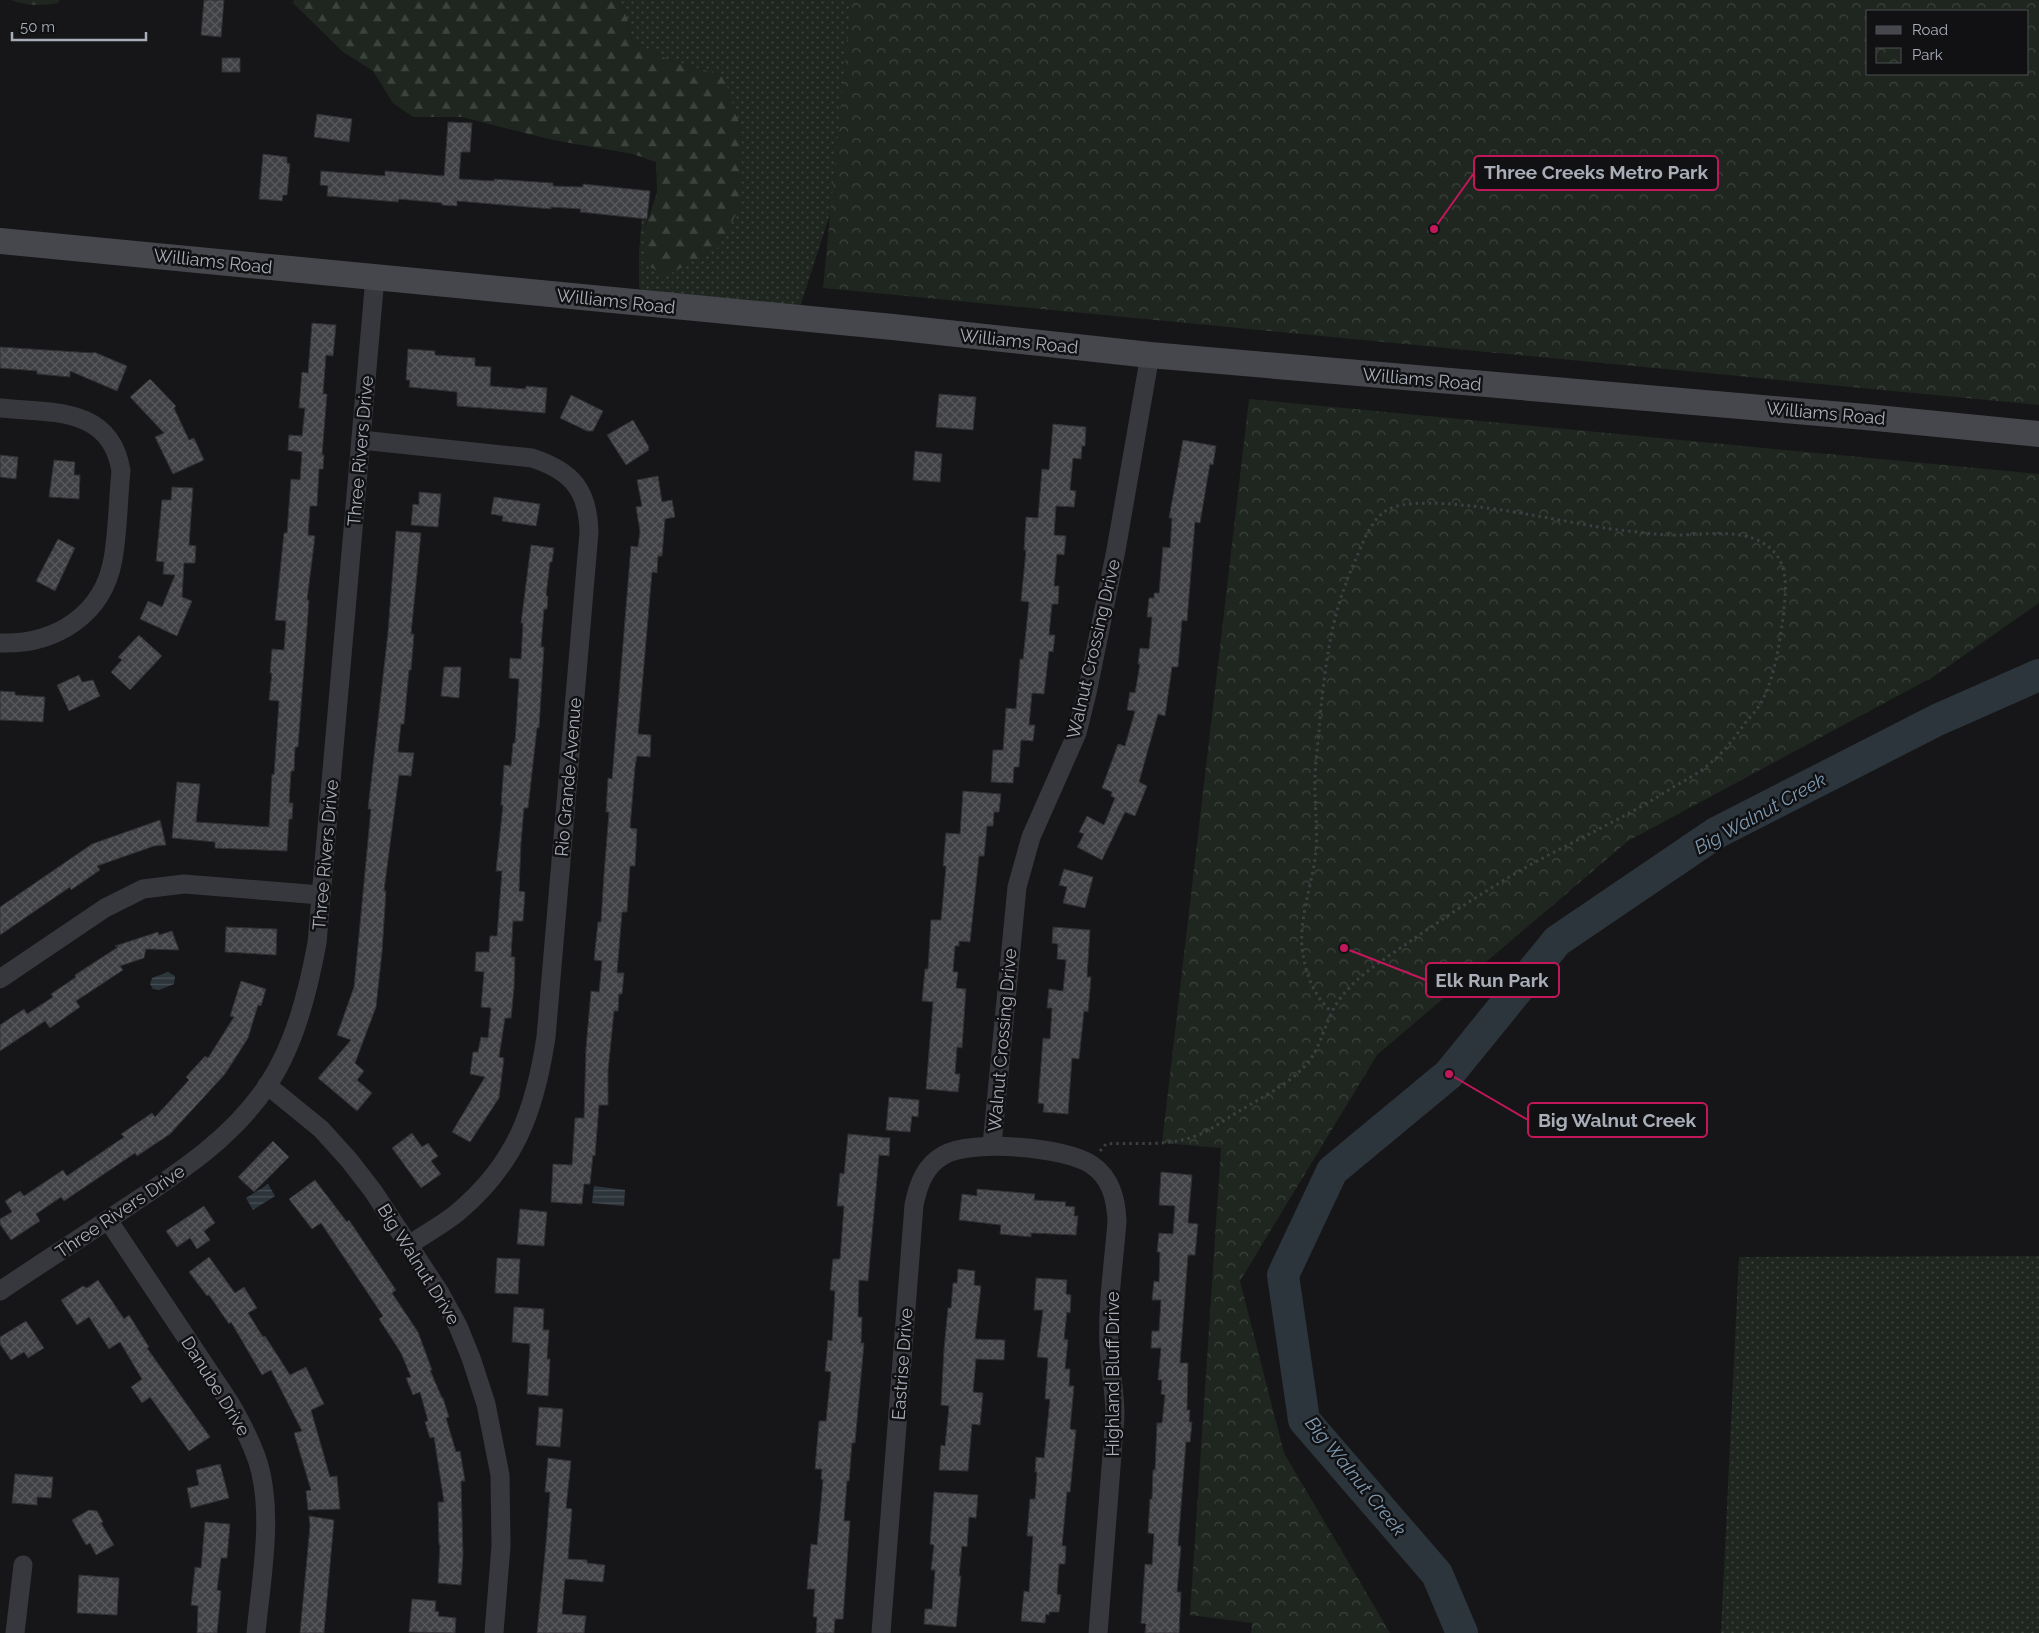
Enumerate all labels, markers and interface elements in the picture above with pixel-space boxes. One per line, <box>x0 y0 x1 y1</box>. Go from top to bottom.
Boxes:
scale bar <box>12 10 146 42</box>
legend <box>1866 10 2029 75</box>
text: 50 m <box>20 18 55 36</box>
text: Road <box>1912 21 1948 39</box>
text: Park <box>1912 46 1943 64</box>
callout: Three Creeks Metro Park <box>1474 156 1718 190</box>
text: Three Creeks Metro Park <box>1484 161 1708 183</box>
street label: Williams Road <box>153 244 273 278</box>
street label: Williams Road <box>556 284 676 318</box>
street label: Williams Road <box>959 324 1079 358</box>
street label: Williams Road <box>1362 363 1482 395</box>
street label: Three Rivers Drive <box>343 374 377 527</box>
street label: Williams Road <box>1766 397 1886 429</box>
street label: Walnut Crossing Drive <box>1062 557 1124 741</box>
street label: Rio Grande Avenue <box>551 696 585 857</box>
water label: Big Walnut Creek <box>1690 768 1830 858</box>
street label: Three Rivers Drive <box>308 778 342 931</box>
street label: Walnut Crossing Drive <box>984 947 1021 1133</box>
callout: Elk Run Park <box>1426 963 1559 997</box>
text: Elk Run Park <box>1435 969 1549 991</box>
callout: Big Walnut Creek <box>1528 1103 1707 1137</box>
text: Big Walnut Creek <box>1538 1109 1696 1131</box>
street label: Three Rivers Drive <box>51 1160 189 1262</box>
street label: Big Walnut Drive <box>373 1200 465 1329</box>
street label: Highland Bluff Drive <box>1102 1291 1123 1457</box>
street label: Eastrise Drive <box>888 1307 916 1421</box>
street label: Danube Drive <box>177 1333 255 1440</box>
water label: Big Walnut Creek <box>1301 1412 1411 1540</box>

